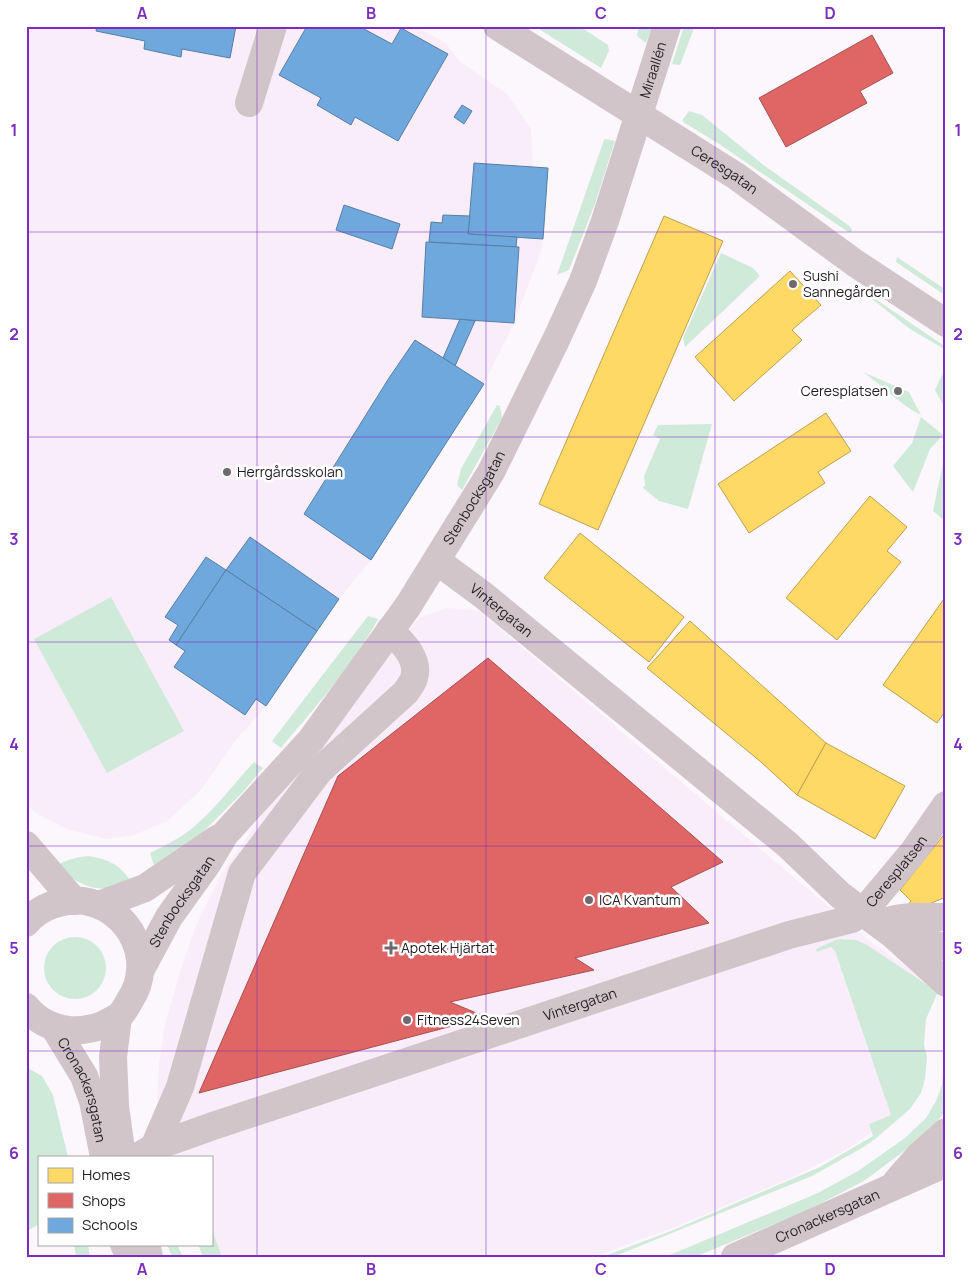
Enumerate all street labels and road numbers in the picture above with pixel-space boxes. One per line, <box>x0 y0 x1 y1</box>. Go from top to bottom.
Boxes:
street label: Miraallén <box>635 39 670 101</box>
street label: Ceresgatan <box>688 140 762 198</box>
street label: Stenbocksgatan <box>438 447 509 548</box>
street label: Vintergatan <box>466 579 537 641</box>
street label: Ceresplatsen <box>861 831 931 911</box>
street label: Stenbocksgatan <box>144 852 219 951</box>
street label: Vintergatan <box>541 983 619 1025</box>
street label: Cronackersgatan <box>54 1034 111 1144</box>
street label: Cronackersgatan <box>772 1184 882 1247</box>

